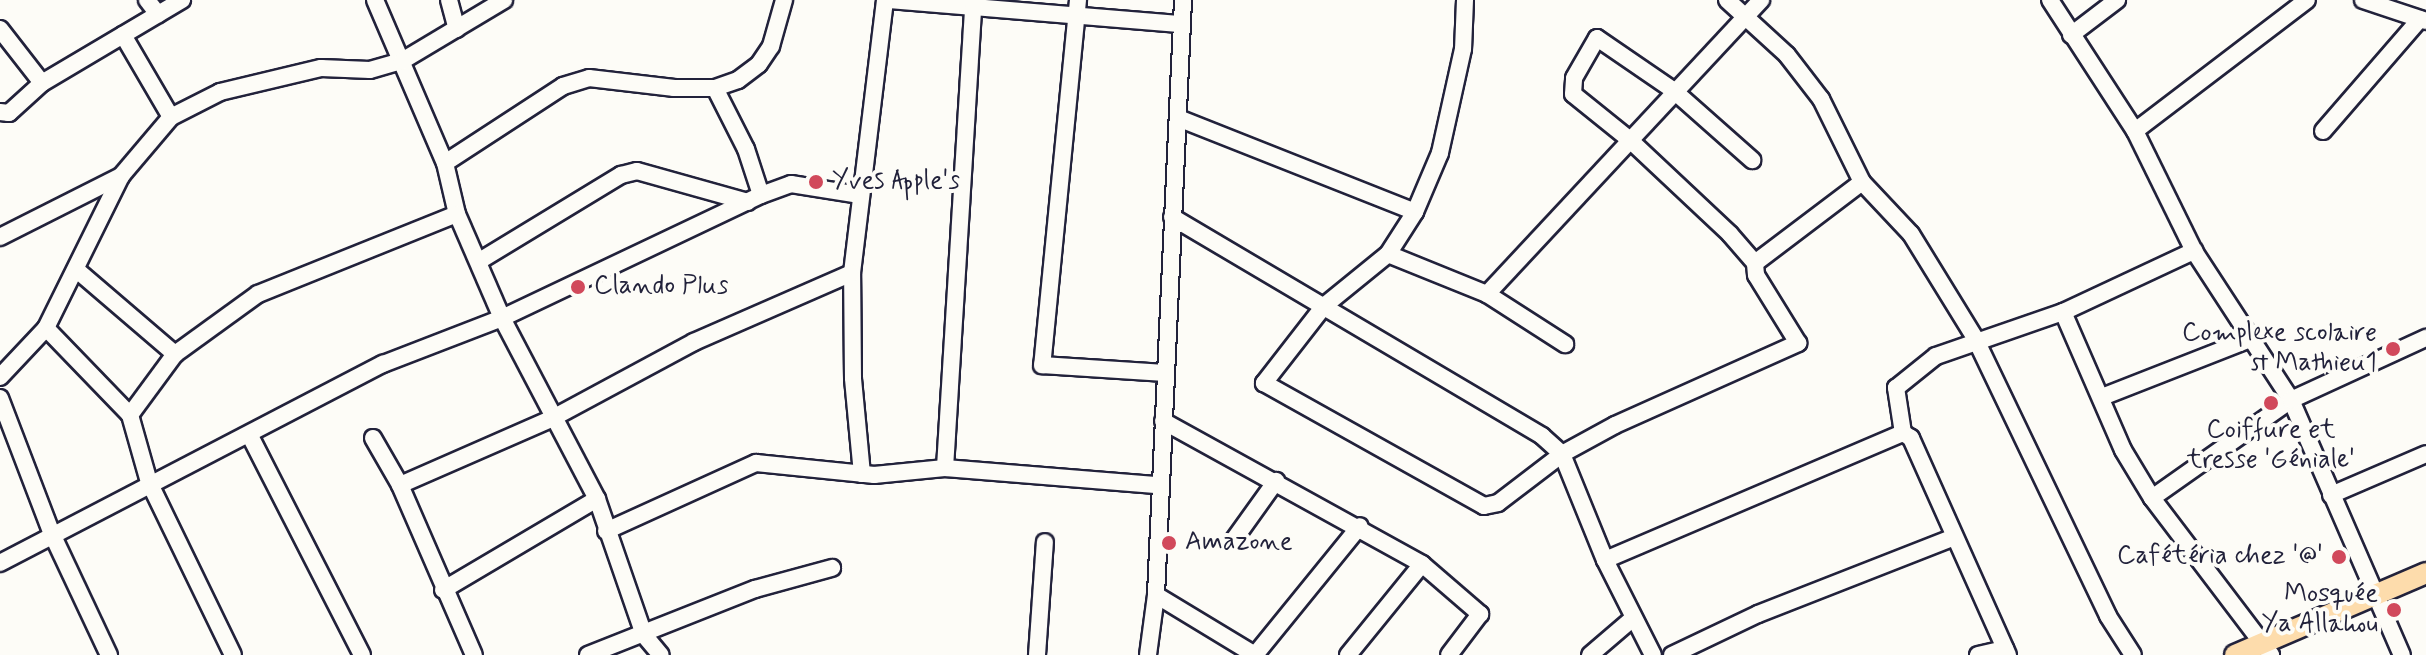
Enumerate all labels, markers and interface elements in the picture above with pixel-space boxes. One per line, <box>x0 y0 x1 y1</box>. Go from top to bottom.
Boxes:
place label: Yves Apple's <box>832 166 960 198</box>
marker: Yves Apple's <box>807 173 825 191</box>
place label: Clando Plus <box>594 271 726 303</box>
marker: Clando Plus <box>569 278 587 296</box>
place label: Complexe scolaire st Mathieu1 <box>2183 318 2377 380</box>
marker: Complexe scolaire st Mathieu1 <box>2384 340 2402 358</box>
marker: Coiffure et tresse 'Géniale' <box>2262 394 2280 412</box>
place label: Coiffure et tresse 'Géniale' <box>2187 415 2355 476</box>
place label: Amazone <box>1185 527 1293 559</box>
marker: Amazone <box>1160 534 1178 552</box>
place label: Cafétéria chez '@' <box>2117 541 2323 573</box>
marker: Cafétéria chez '@' <box>2330 548 2348 566</box>
place label: Mosquée Ya Allahou <box>2264 579 2378 640</box>
marker: Mosquée Ya Allahou <box>2385 601 2403 619</box>

